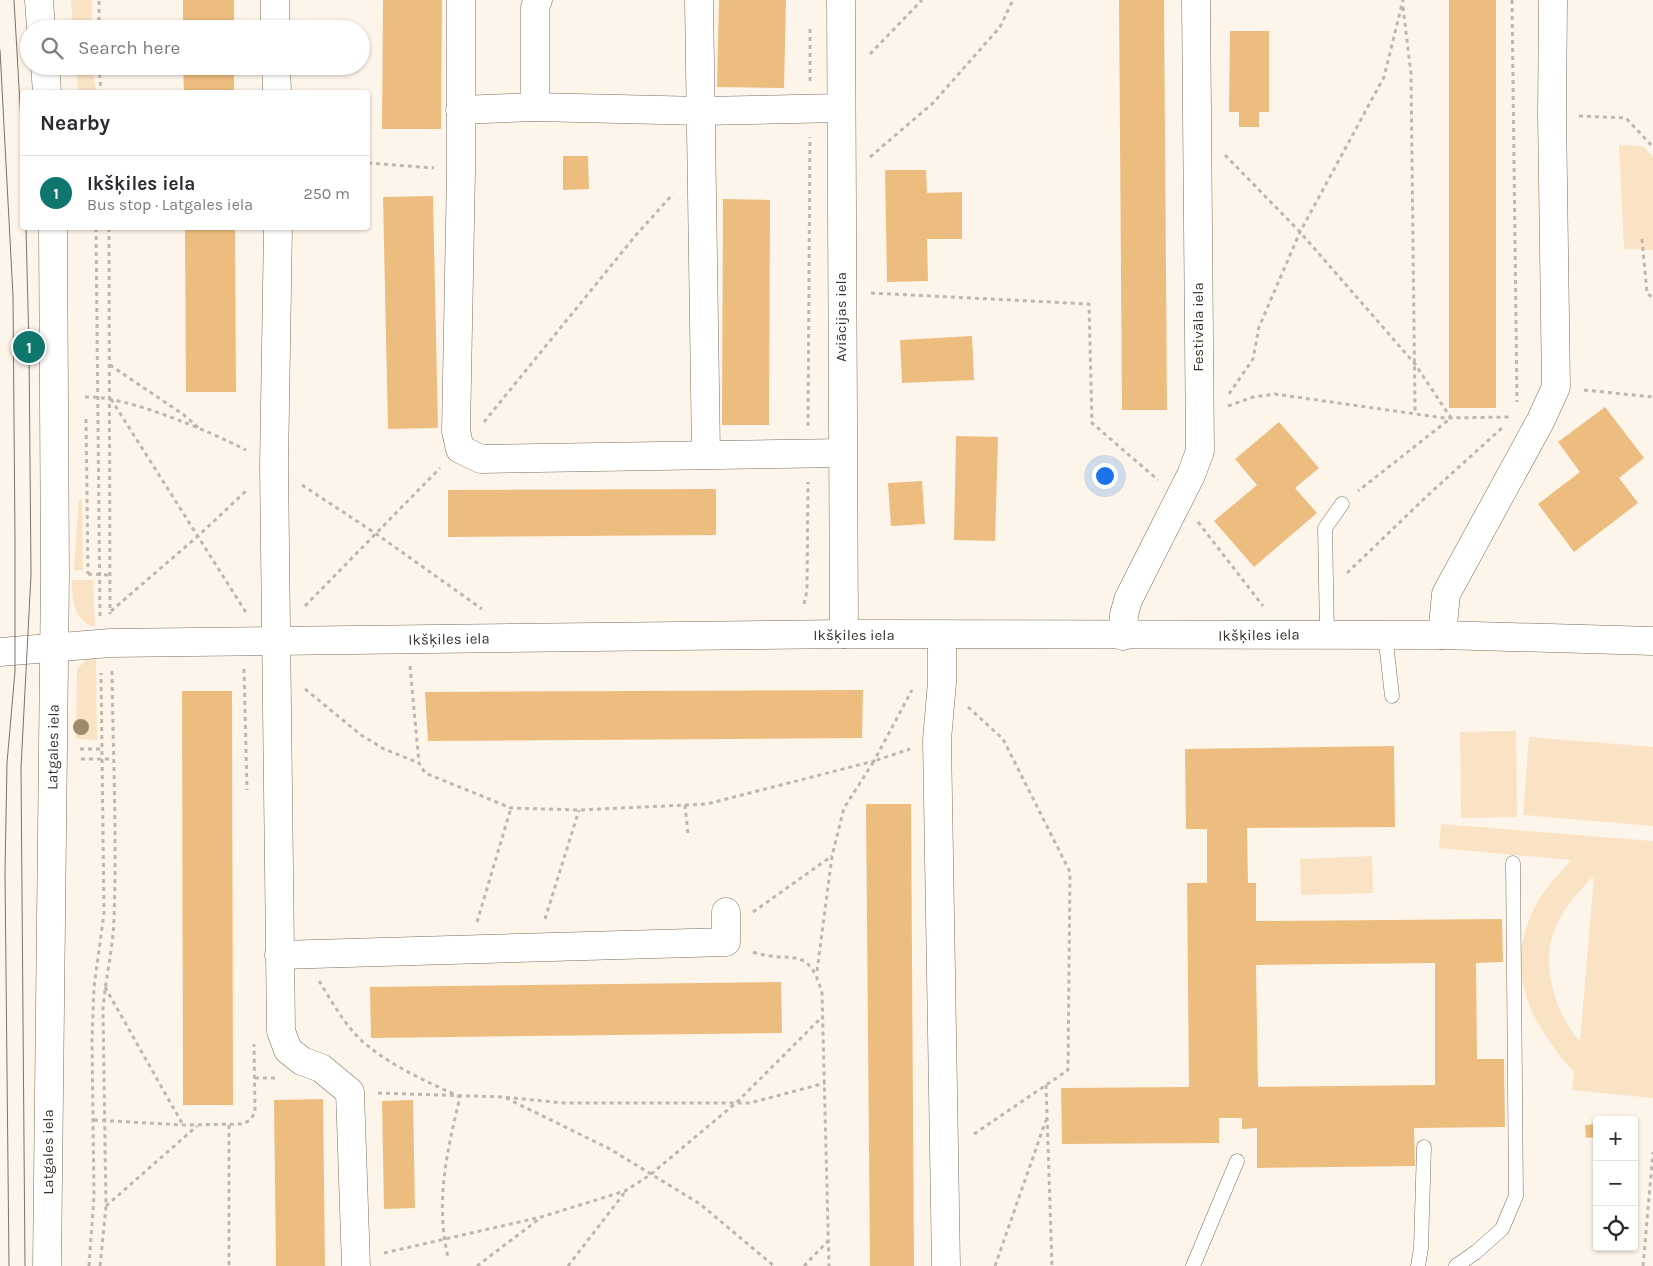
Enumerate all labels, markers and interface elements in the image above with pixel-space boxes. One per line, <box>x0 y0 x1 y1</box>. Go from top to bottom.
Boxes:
search box <box>20 20 370 75</box>
icon: search <box>38 34 66 62</box>
text: Search here <box>78 37 180 59</box>
text: Nearby <box>40 111 110 135</box>
text: Ikšķiles iela <box>87 173 195 195</box>
text: 1 <box>53 184 59 203</box>
text: 250 m <box>303 184 350 203</box>
text: Bus stop · Latgales iela <box>87 195 253 214</box>
street label: Aviācijas iela <box>832 272 850 362</box>
street label: Festivāla iela <box>1189 282 1207 372</box>
pin: 1 <box>13 328 45 366</box>
your location <box>1092 463 1118 489</box>
street label: Ikšķiles iela <box>1218 625 1300 645</box>
street label: Ikšķiles iela <box>813 626 895 644</box>
street label: Ikšķiles iela <box>408 629 490 649</box>
street label: Latgales iela <box>43 704 63 790</box>
street label: Latgales iela <box>39 1109 57 1195</box>
map controls <box>1593 1116 1638 1251</box>
button: + <box>1593 1116 1638 1161</box>
button: − <box>1593 1161 1638 1206</box>
button: locate <box>1593 1206 1638 1251</box>

